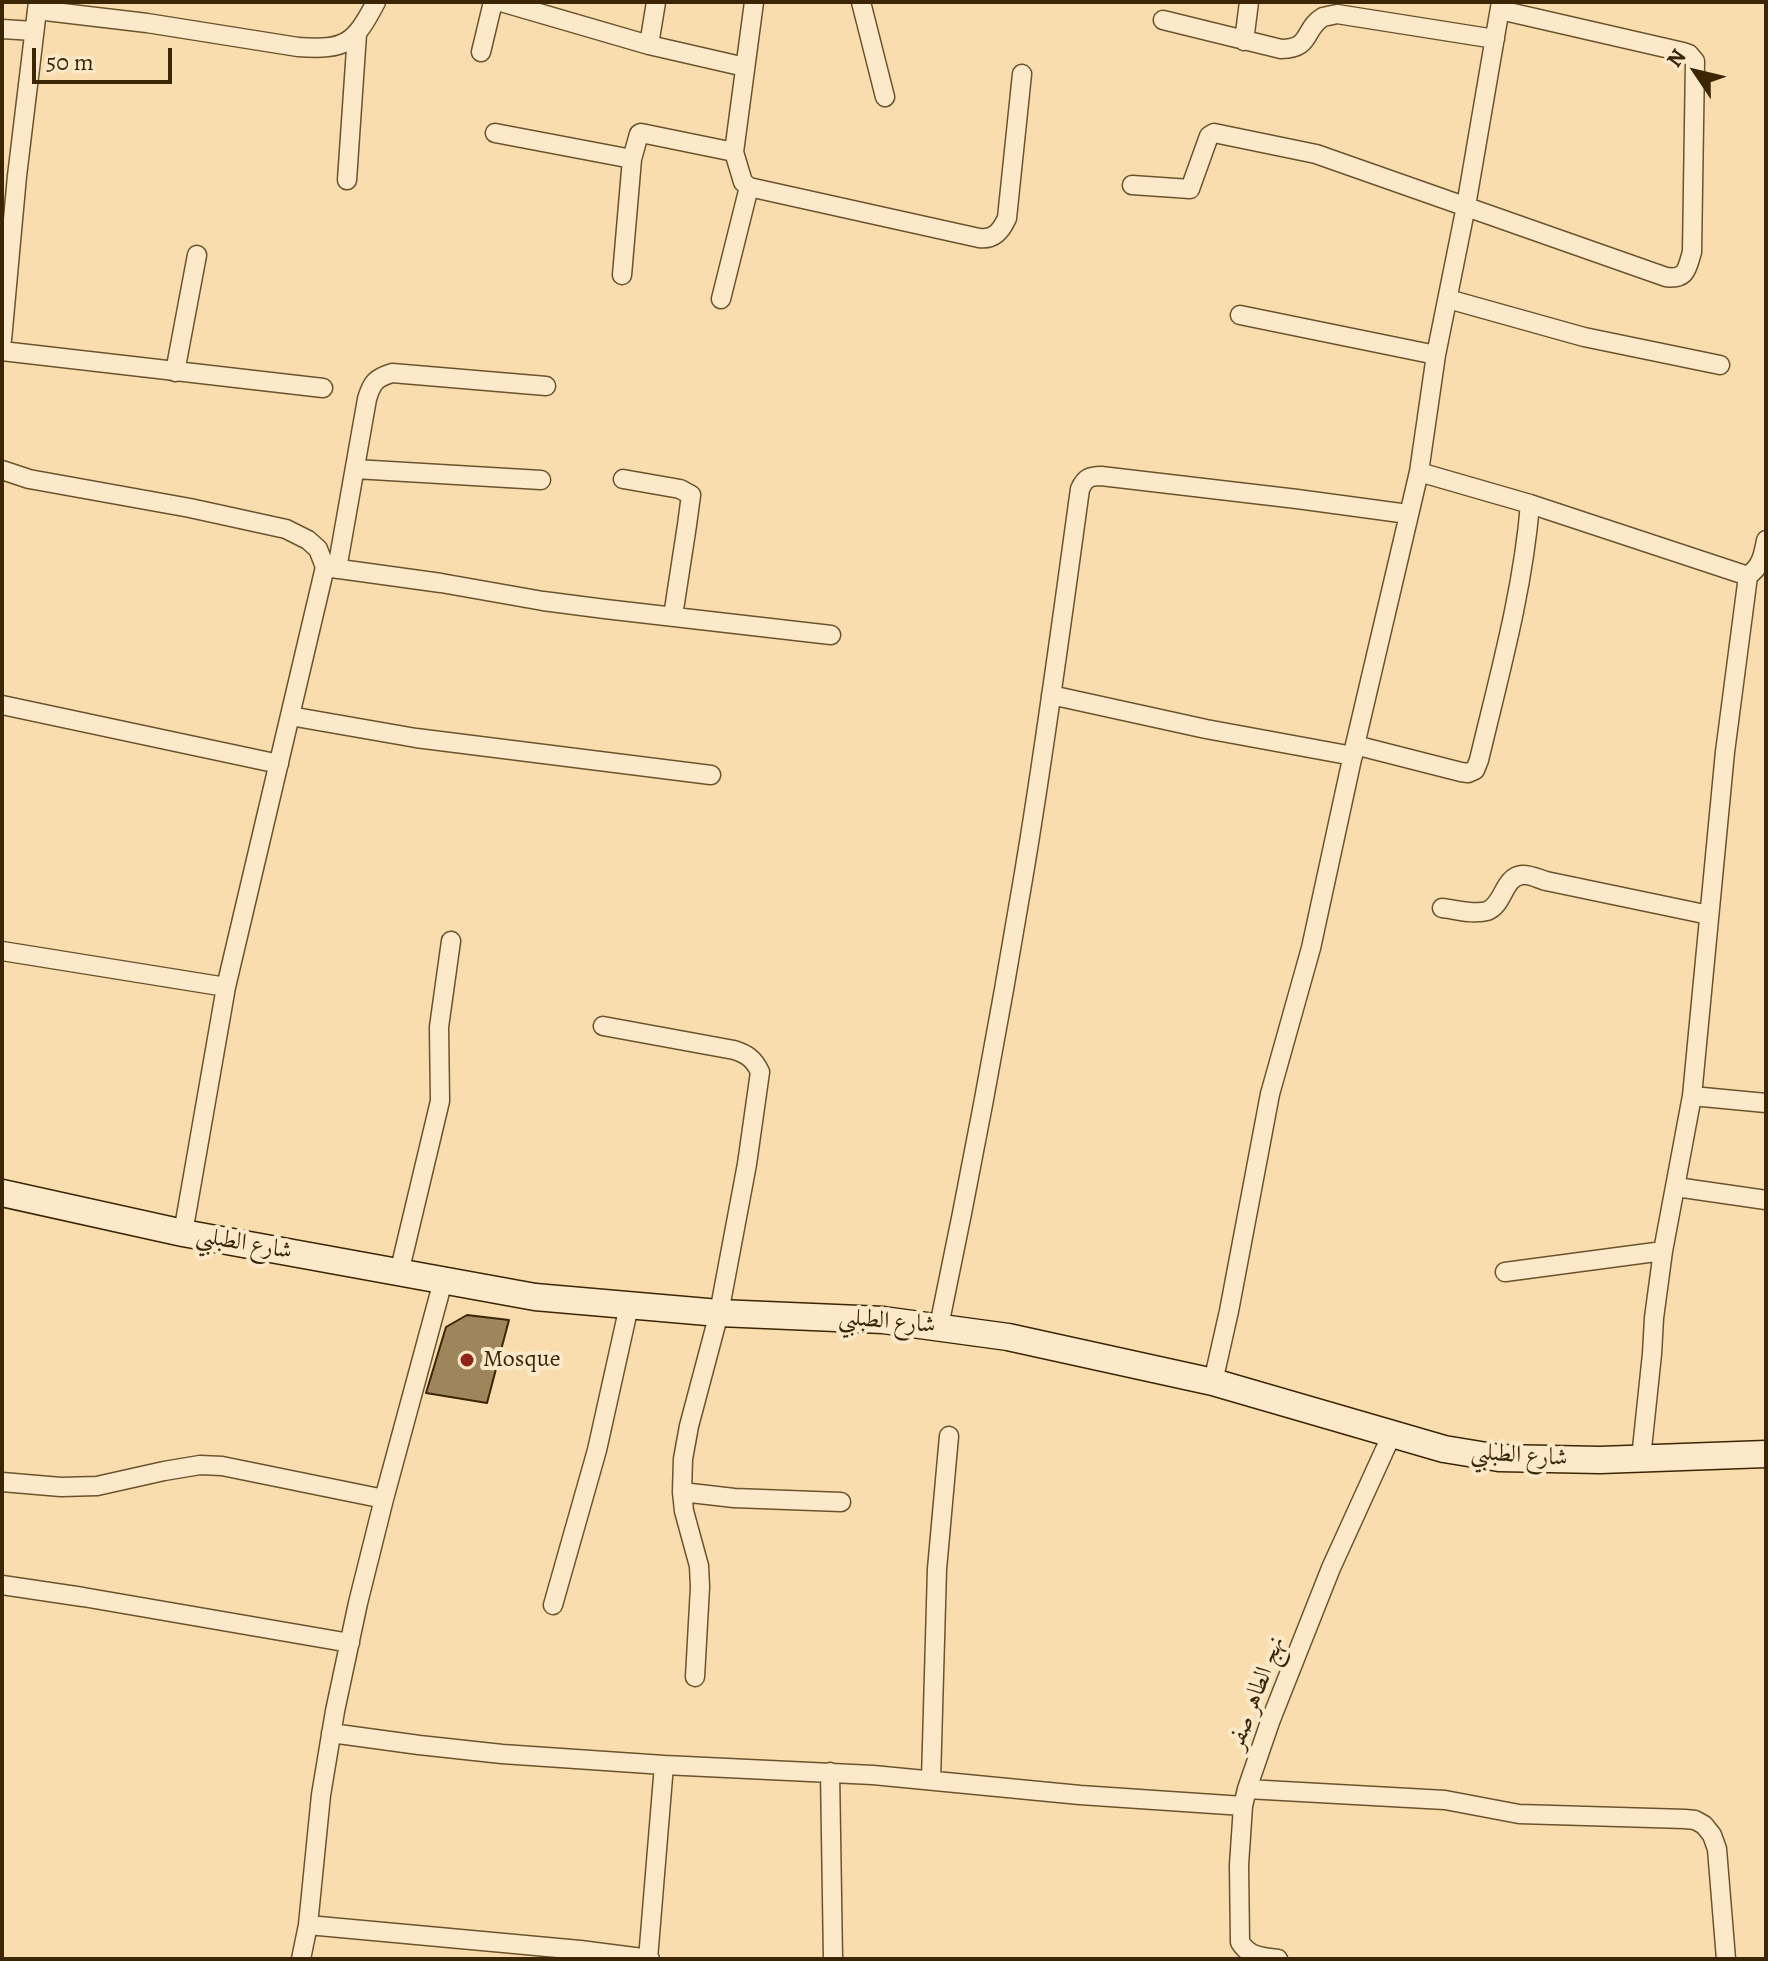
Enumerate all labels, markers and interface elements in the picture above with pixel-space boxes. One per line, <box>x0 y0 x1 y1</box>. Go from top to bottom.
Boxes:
scale bar <box>36 32 176 82</box>
north arrow <box>1656 32 1736 112</box>
text: N <box>1659 43 1693 73</box>
text: 50 m <box>46 46 94 78</box>
street label: شارع الطبلبي <box>194 1221 294 1267</box>
street label: شارع الطبلبي <box>837 1303 937 1341</box>
place label: Mosque <box>483 1346 561 1374</box>
marker: Mosque <box>458 1351 476 1369</box>
street label: شارع الطبلبي <box>1470 1438 1568 1474</box>
street label: نهج الطاهر صفر <box>1222 1632 1292 1754</box>

